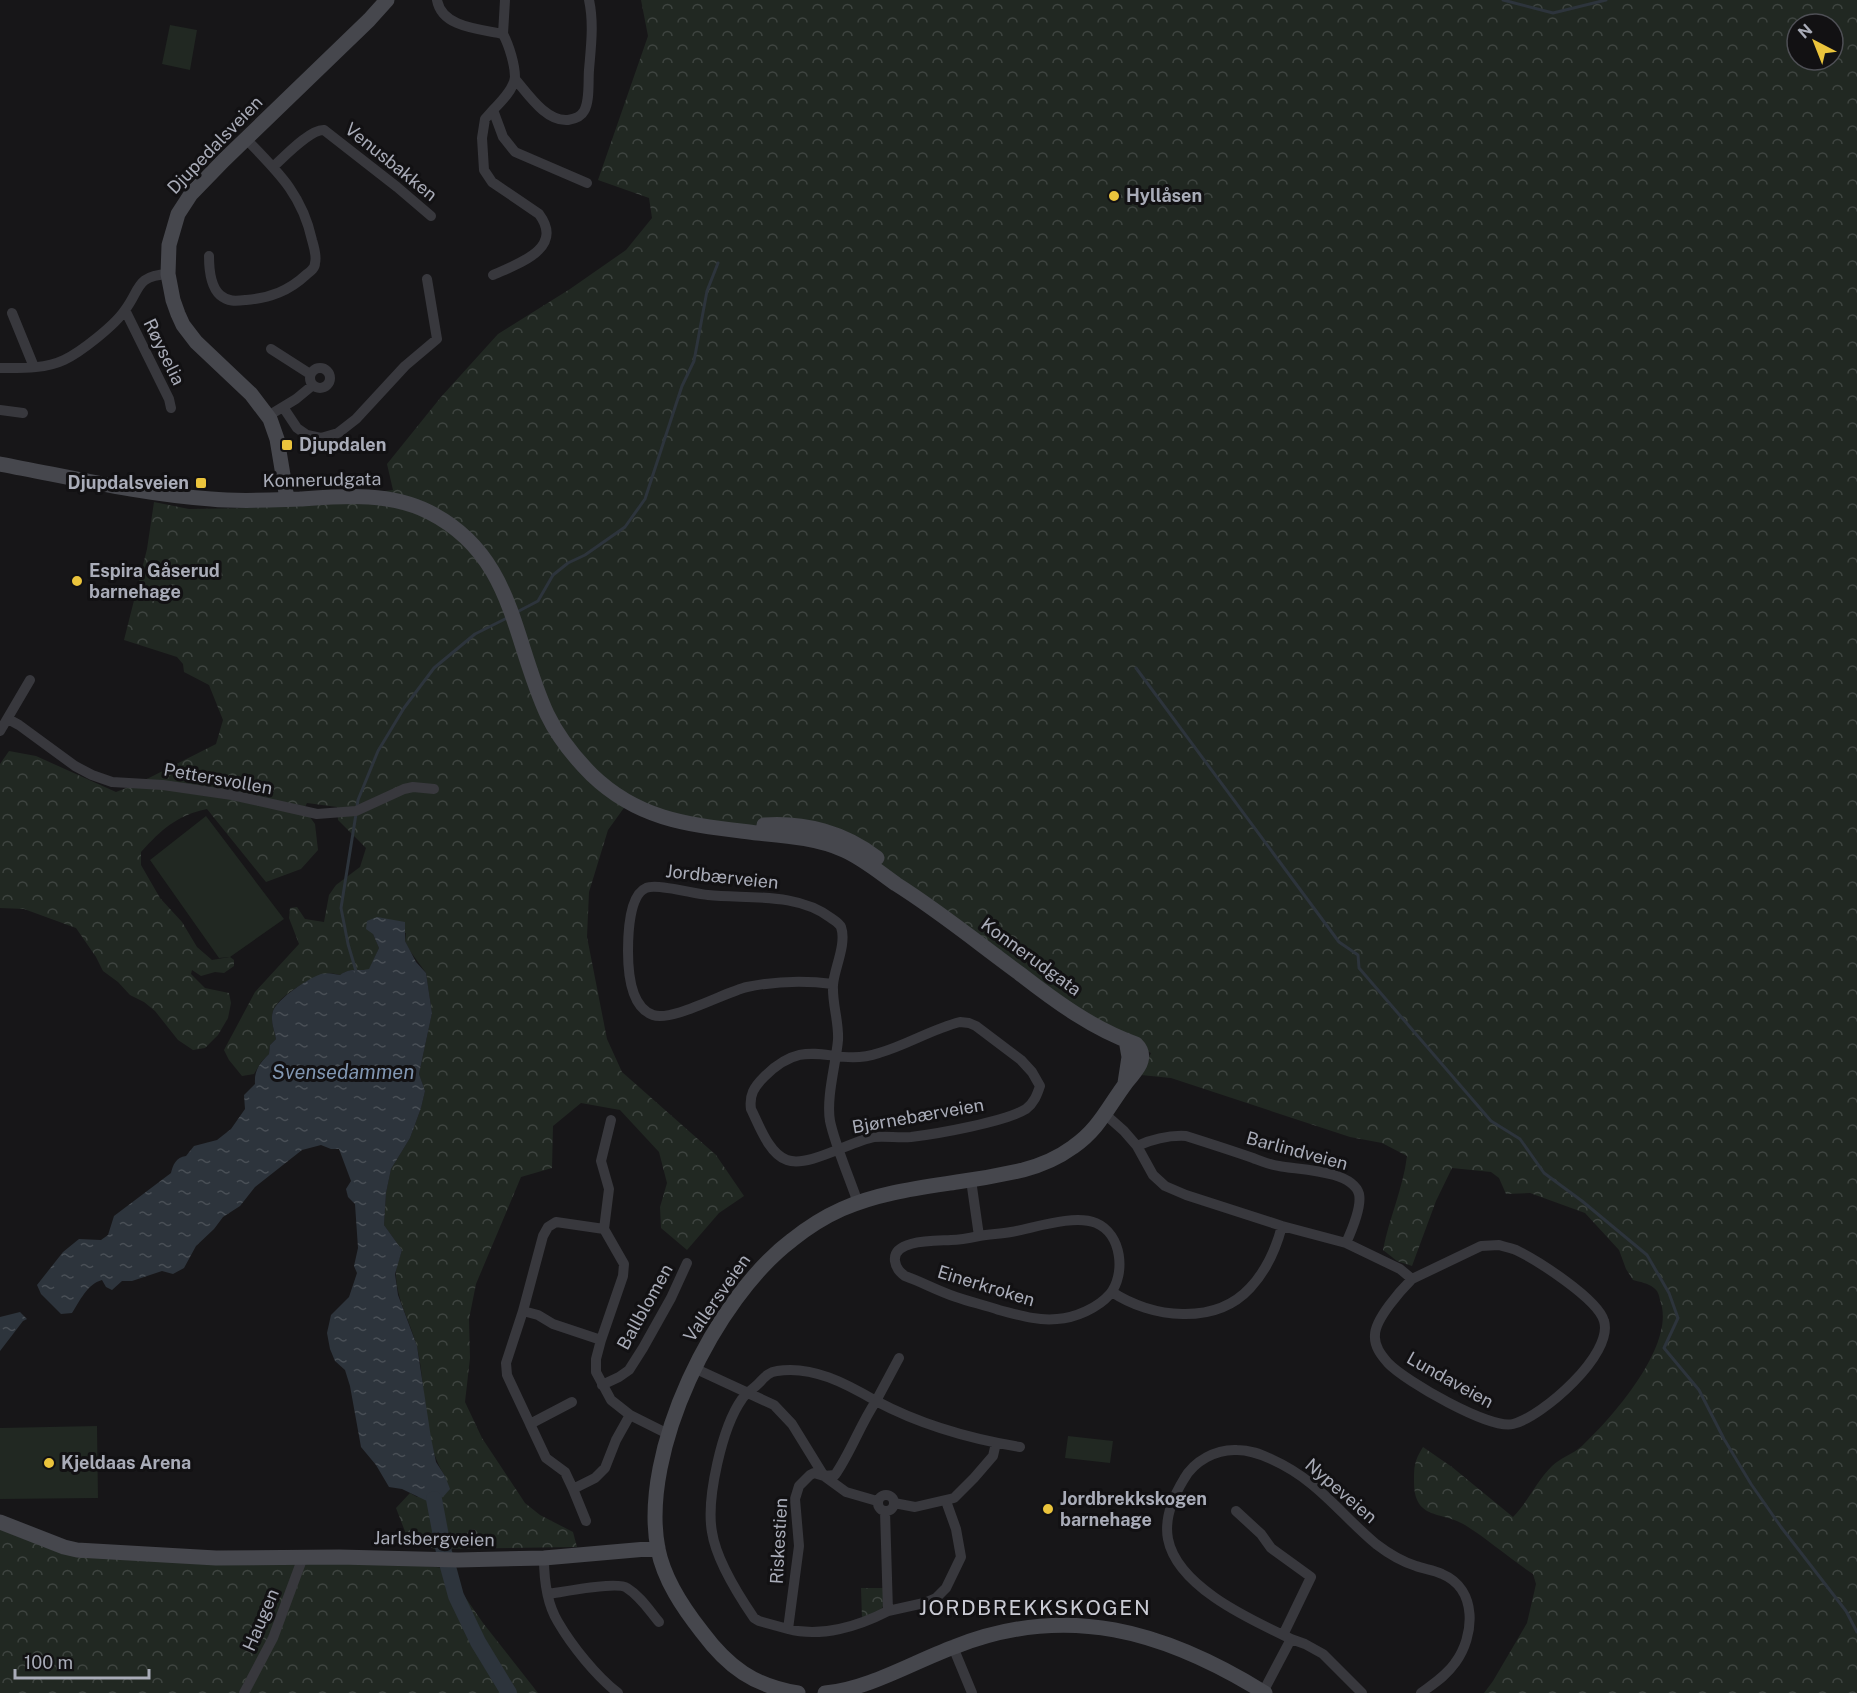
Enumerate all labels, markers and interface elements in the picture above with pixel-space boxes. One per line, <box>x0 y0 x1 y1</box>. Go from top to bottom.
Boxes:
north arrow <box>1785 12 1845 72</box>
text: N <box>1794 20 1816 42</box>
street label: Djupedalsveien <box>163 91 267 198</box>
street label: Venusbakken <box>341 118 442 205</box>
place label: Hyllåsen <box>1126 185 1202 206</box>
marker: Hyllåsen <box>1107 189 1121 203</box>
street label: Røyselia <box>139 315 190 388</box>
place label: Djupdalen <box>299 434 386 455</box>
marker: Djupdalen <box>280 438 294 452</box>
street label: Konnerudgata <box>263 468 381 491</box>
place label: Djupdalsveien <box>68 472 189 493</box>
marker: Djupdalsveien <box>194 476 208 490</box>
place label: Espira Gåserud barnehage <box>89 560 220 602</box>
marker: Espira Gåserud barnehage <box>70 574 84 588</box>
street label: Pettersvollen <box>162 759 274 798</box>
street label: Jordbærveien <box>665 860 780 893</box>
street label: Konnerudgata <box>977 913 1085 1000</box>
water label: Svensedammen <box>272 1060 414 1084</box>
street label: Bjørnebærveien <box>850 1094 985 1137</box>
street label: Barlindveien <box>1244 1127 1350 1174</box>
street label: Vallersveien <box>679 1250 754 1345</box>
street label: Ballblomen <box>612 1260 677 1353</box>
street label: Einerkroken <box>935 1261 1037 1310</box>
street label: Lundaveien <box>1403 1347 1497 1412</box>
place label: Kjeldaas Arena <box>61 1452 191 1473</box>
street label: Nypeveien <box>1301 1454 1381 1527</box>
marker: Kjeldaas Arena <box>42 1456 56 1470</box>
place label: Jordbrekkskogen barnehage <box>1060 1488 1207 1530</box>
street label: Riskestien <box>766 1497 791 1585</box>
marker: Jordbrekkskogen barnehage <box>1041 1502 1055 1516</box>
street label: Jarlsbergveien <box>373 1527 495 1550</box>
street label: Haugen <box>238 1586 283 1654</box>
district label: JORDBREKKSKOGEN <box>919 1595 1151 1620</box>
scale bar <box>15 1642 148 1680</box>
text: 100 m <box>24 1652 73 1673</box>

